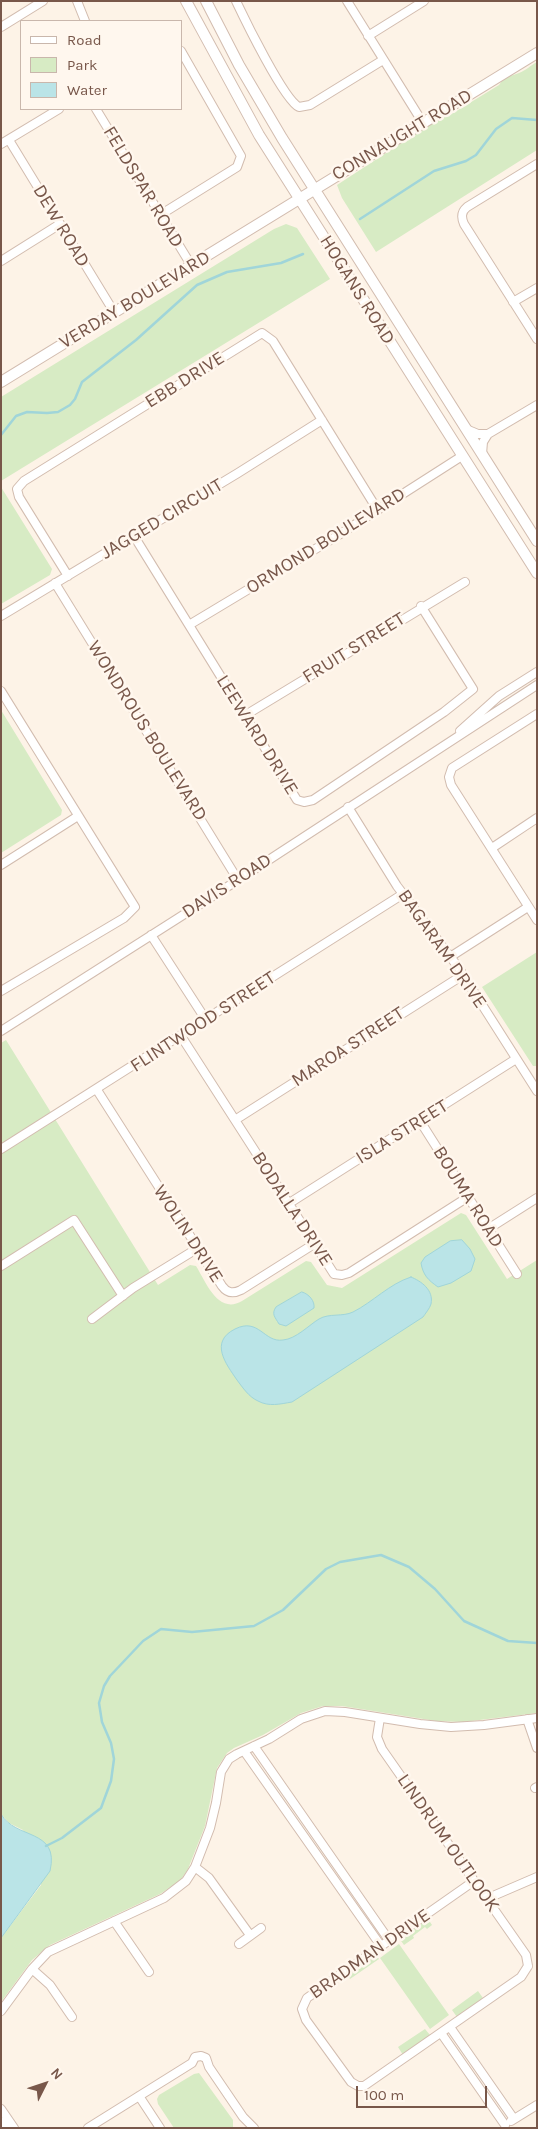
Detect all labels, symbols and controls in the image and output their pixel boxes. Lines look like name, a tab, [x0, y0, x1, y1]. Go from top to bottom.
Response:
legend	[20, 20, 182, 110]
text: Road	[67, 31, 102, 49]
text: Park	[67, 56, 97, 74]
text: Water	[67, 81, 107, 99]
street label: CONNAUGHT ROAD	[328, 84, 476, 186]
street label: FELDSPAR ROAD	[98, 122, 188, 252]
street label: DEW ROAD	[28, 181, 94, 271]
street label: HOGANS ROAD	[314, 231, 400, 349]
street label: VERDAY BOULEVARD	[55, 246, 215, 354]
street label: EBB DRIVE	[141, 347, 229, 413]
street label: JAGGED CIRCUIT	[97, 474, 227, 564]
street label: ORMOND BOULEVARD	[242, 483, 410, 599]
street label: FRUIT STREET	[298, 607, 410, 689]
street label: WONDROUS BOULEVARD	[82, 637, 212, 825]
street label: LEEWARD DRIVE	[211, 671, 303, 799]
street label: DAVIS ROAD	[178, 849, 276, 923]
street label: BAGARAM DRIVE	[393, 885, 491, 1013]
street label: FLINTWOOD STREET	[126, 966, 280, 1078]
street label: MAROA STREET	[287, 1002, 409, 1092]
street label: ISLA STREET	[352, 1095, 452, 1169]
street label: BOUMA ROAD	[428, 1142, 508, 1252]
street label: BODALLA DRIVE	[247, 1148, 337, 1270]
street label: WOLIN DRIVE	[148, 1181, 228, 1287]
street label: LINDRUM OUTLOOK	[392, 1769, 504, 1917]
street label: BRADMAN DRIVE	[305, 1904, 435, 2004]
north arrow	[20, 2059, 70, 2109]
text: N	[47, 2064, 66, 2083]
scale bar	[358, 2076, 489, 2108]
text: 100 m	[364, 2086, 404, 2104]

